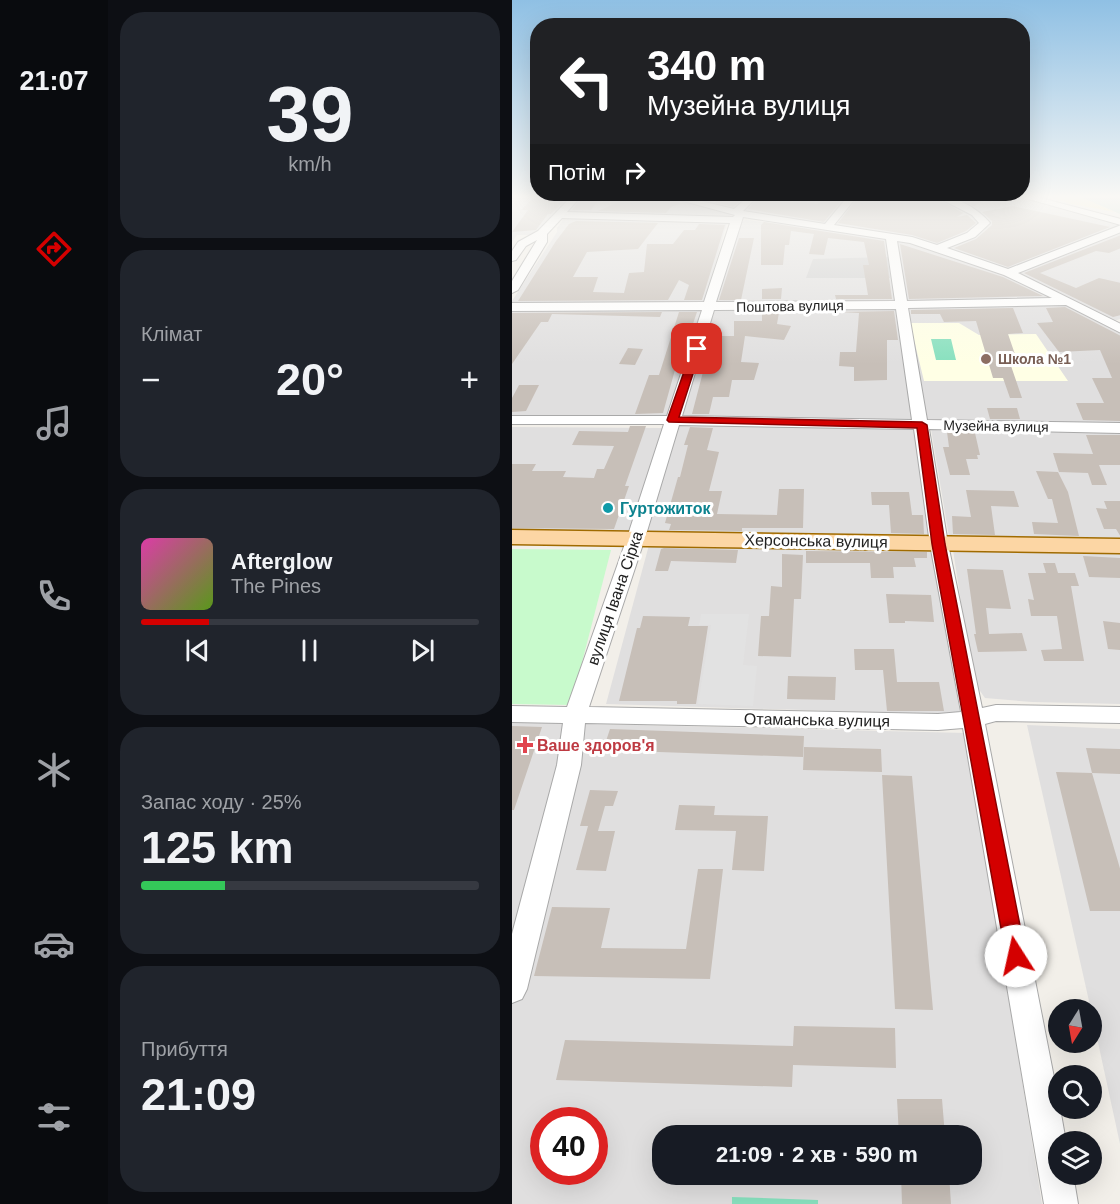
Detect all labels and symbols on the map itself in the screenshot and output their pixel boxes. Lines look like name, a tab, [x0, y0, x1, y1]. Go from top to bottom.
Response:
street label: Поштова вулиця	[736, 297, 844, 315]
pin	[671, 323, 722, 374]
place label: Школа №1	[998, 351, 1071, 367]
marker: Школа №1	[979, 352, 993, 366]
street label: Музейна вулиця	[943, 417, 1049, 435]
place label: Гуртожиток	[620, 500, 711, 517]
marker: Гуртожиток	[601, 501, 615, 515]
street label: вулиця Івана Сірка	[584, 529, 646, 667]
street label: Херсонська вулиця	[744, 531, 888, 551]
street label: Отаманська вулиця	[744, 710, 890, 730]
place label: Ваше здоров'я	[537, 737, 655, 754]
marker: Ваше здоров'я	[518, 738, 532, 752]
position arrow	[984, 924, 1048, 988]
north arrow	[1048, 999, 1102, 1053]
speed limit sign: 40	[530, 1107, 608, 1185]

